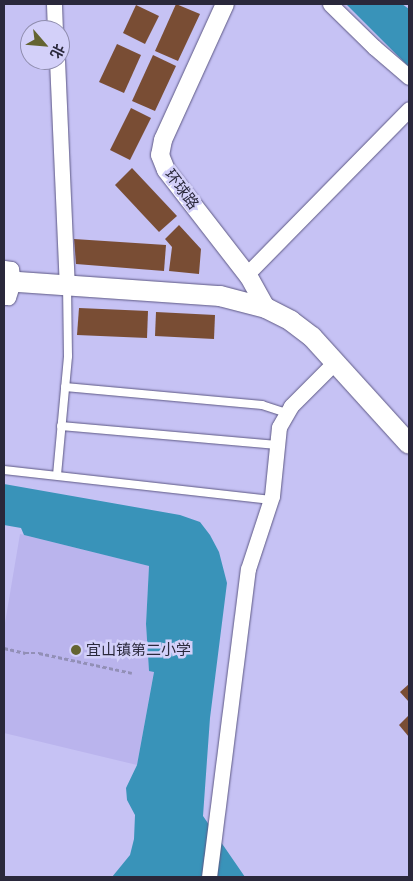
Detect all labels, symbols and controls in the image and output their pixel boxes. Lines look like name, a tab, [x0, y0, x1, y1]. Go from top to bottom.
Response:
north arrow	[20, 20, 70, 70]
text: 北	[47, 41, 68, 61]
street label: 环球路	[161, 166, 203, 212]
place label: 宜山镇第二小学	[86, 641, 191, 659]
marker: 宜山镇第二小学	[70, 644, 82, 656]

